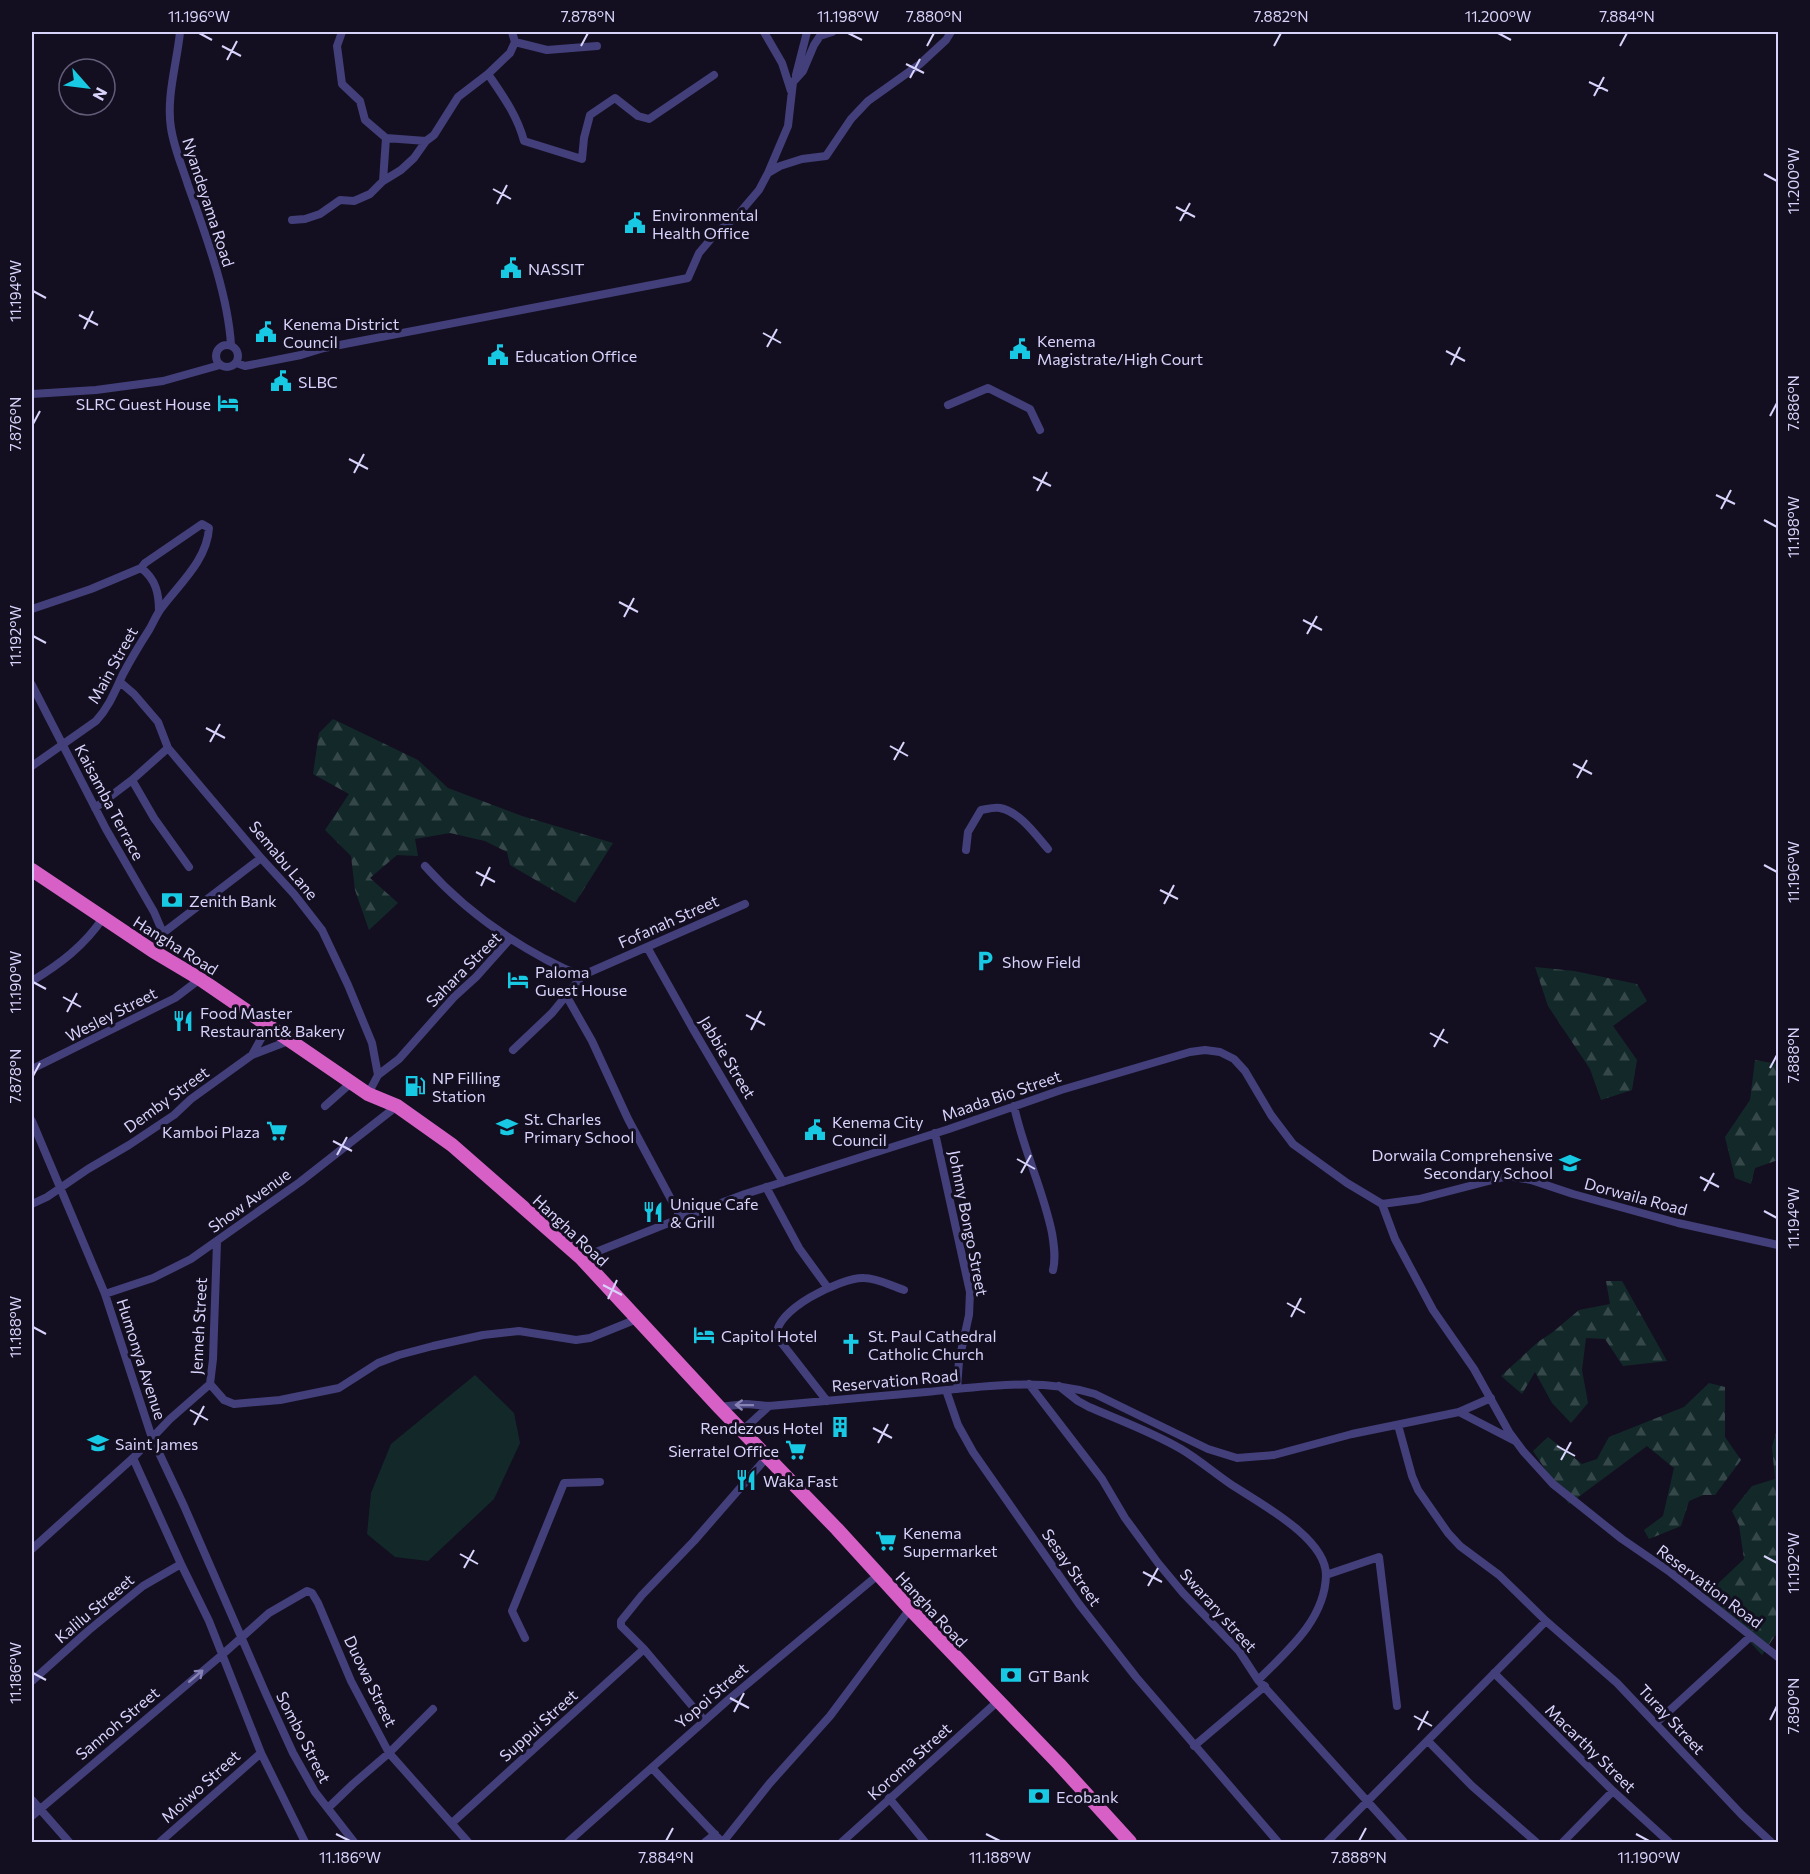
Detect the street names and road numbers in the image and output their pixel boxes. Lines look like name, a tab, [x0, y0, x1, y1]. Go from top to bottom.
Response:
street label: Nyandeyama Road	[179, 135, 239, 269]
street label: Main Street	[83, 623, 141, 707]
street label: Kaisamba Terrace	[71, 741, 149, 863]
street label: Semabu Lane	[246, 817, 322, 903]
street label: Fofanah Street	[615, 890, 721, 952]
street label: Hangha Road	[130, 911, 222, 979]
street label: Sahara Street	[422, 927, 505, 1010]
street label: Wesley Street	[62, 983, 160, 1045]
street label: Jabbie Street	[696, 1012, 760, 1102]
street label: Demby Street	[120, 1062, 212, 1136]
street label: Maada Bio Street	[939, 1066, 1064, 1124]
street label: Johnny Bongo Street	[946, 1148, 993, 1298]
street label: Show Avenue	[204, 1164, 294, 1236]
street label: Dorwaila Road	[1582, 1173, 1690, 1219]
street label: Hangha Road	[529, 1190, 613, 1270]
street label: Jenneh Street	[186, 1276, 210, 1375]
street label: Humonya Avenue	[113, 1296, 171, 1422]
street label: Reservation Road	[831, 1365, 959, 1395]
street label: Sesay Street	[1038, 1525, 1106, 1610]
street label: Reservation Road	[1654, 1540, 1766, 1632]
street label: Swarary street	[1177, 1564, 1262, 1656]
street label: Hangha Road	[892, 1567, 972, 1651]
street label: Kalilu Streeet	[51, 1569, 138, 1646]
street label: Duowa Street	[341, 1632, 401, 1730]
street label: Yopoi Street	[671, 1658, 751, 1732]
street label: Turay Street	[1635, 1680, 1710, 1758]
street label: Sannoh Street	[71, 1682, 163, 1763]
street label: Suppui Street	[495, 1685, 581, 1765]
street label: Sombo Street	[273, 1688, 335, 1786]
street label: Macarthy Street	[1542, 1700, 1640, 1796]
street label: Koroma Street	[863, 1718, 955, 1804]
street label: Moiwo Street	[157, 1745, 244, 1826]

